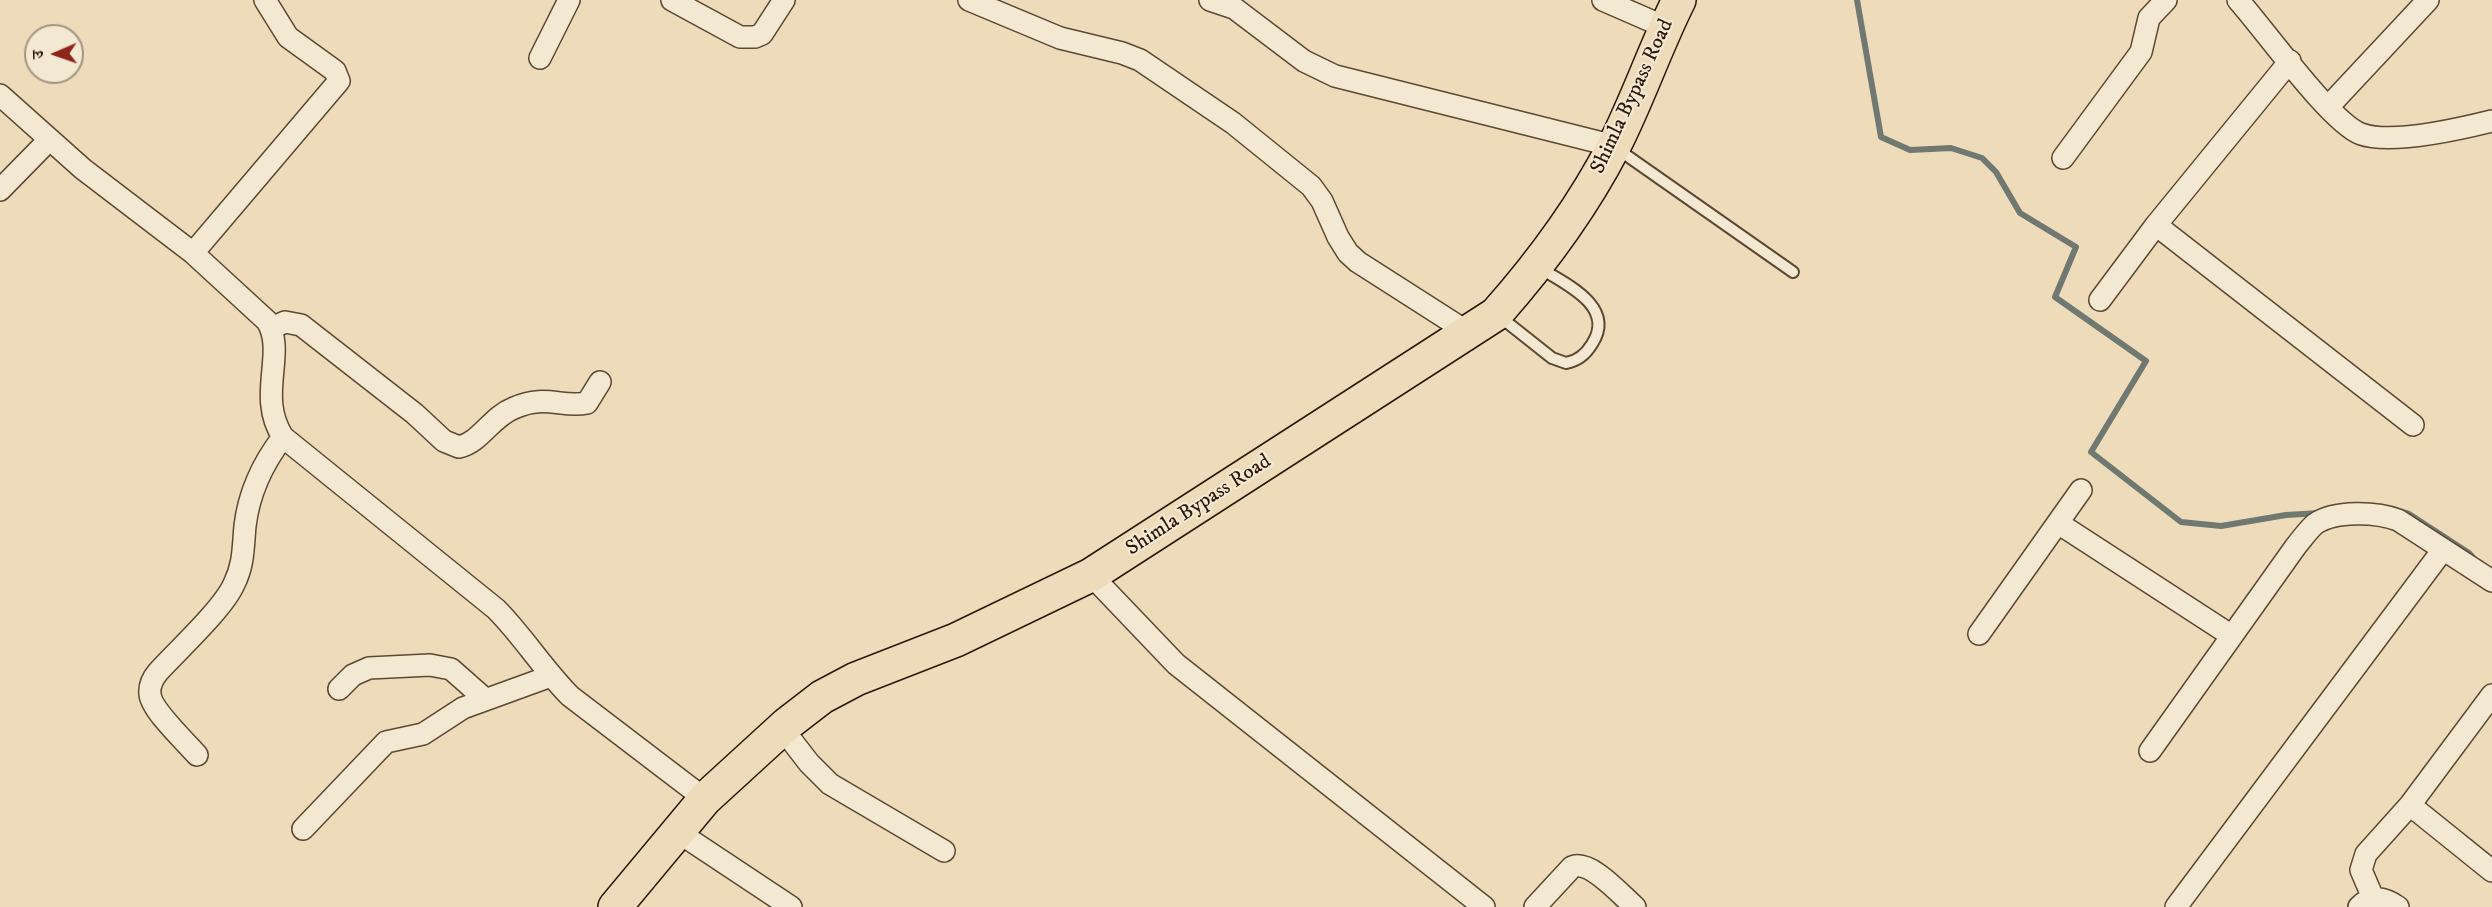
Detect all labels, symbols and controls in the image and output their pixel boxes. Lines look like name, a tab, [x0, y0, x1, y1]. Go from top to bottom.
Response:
street label: Shimla Bypass Road	[1586, 16, 1680, 178]
north arrow	[24, 24, 84, 84]
text: उ	[28, 50, 48, 59]
street label: Shimla Bypass Road	[1122, 450, 1276, 562]

